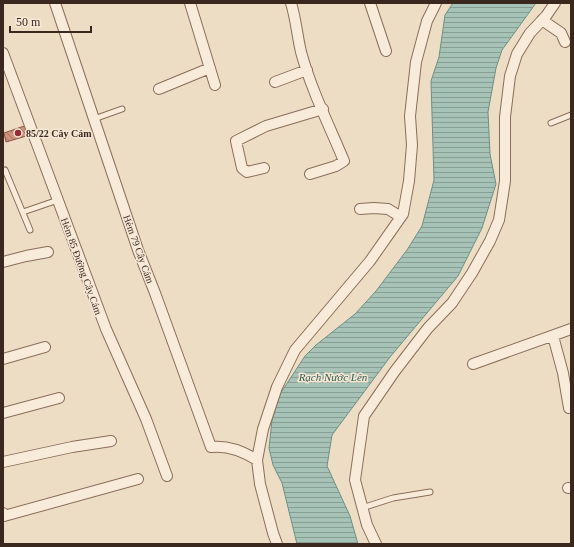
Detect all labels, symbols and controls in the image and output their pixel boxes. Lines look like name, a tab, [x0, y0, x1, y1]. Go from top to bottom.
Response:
scale bar	[10, 8, 91, 34]
text: 50 m	[16, 15, 41, 29]
marker: 85/22 Cây Cám	[13, 128, 23, 138]
place label: 85/22 Cây Cám	[26, 128, 92, 139]
street label: Hẻm 79 Cây Cám	[121, 213, 156, 285]
street label: Hẻm 85 Đường Cây Cám	[59, 216, 104, 316]
water label: Rạch Nước Lên	[298, 371, 368, 383]

